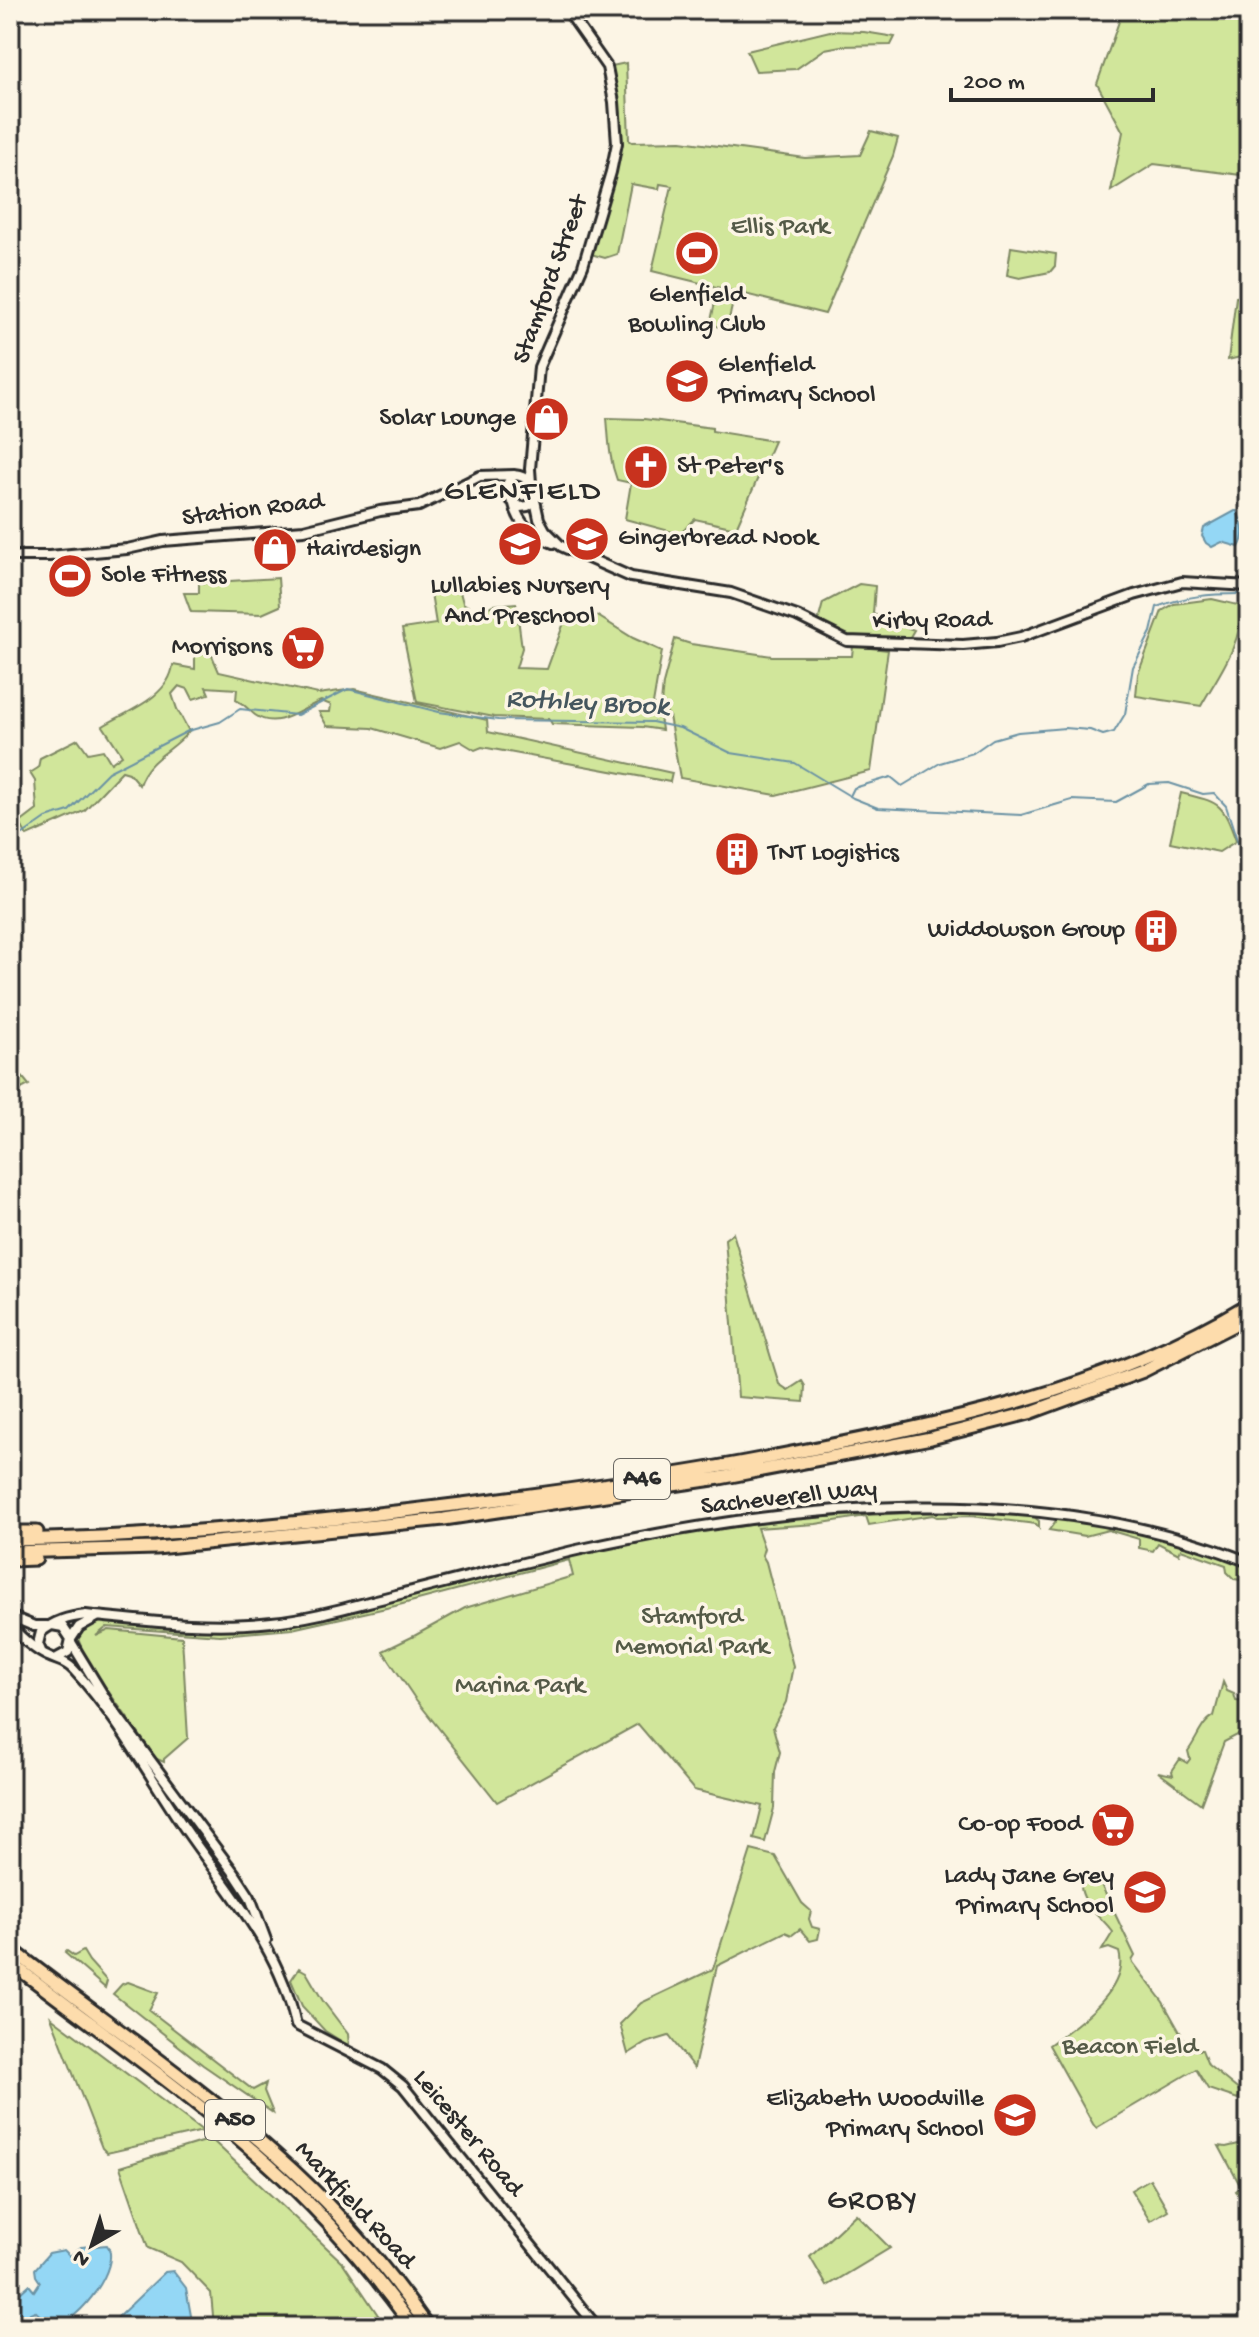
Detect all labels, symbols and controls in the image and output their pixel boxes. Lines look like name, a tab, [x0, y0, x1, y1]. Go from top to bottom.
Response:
scale bar	[951, 52, 1153, 102]
text: 200 m	[963, 69, 1025, 98]
street label: Stamford Street	[507, 189, 598, 368]
park label: Ellis Park	[731, 213, 832, 244]
sports icon: Glenfield Bowling Club	[673, 229, 721, 277]
place label: Glenfield Bowling Club	[627, 281, 766, 342]
place label: Glenfield Primary School	[717, 351, 876, 412]
school or university icon: Glenfield Primary School	[663, 357, 711, 405]
shop icon: Solar Lounge	[523, 395, 571, 443]
place label: Solar Lounge	[379, 404, 517, 435]
church icon: St Peter's	[622, 443, 670, 491]
place label: St Peter's	[677, 452, 784, 483]
district label: GLENFIELD	[444, 476, 602, 511]
street label: Station Road	[181, 487, 327, 535]
school or university icon: Gingerbread Nook	[563, 515, 611, 563]
school or university icon: Lullabies Nursery And Preschool	[496, 520, 544, 568]
place label: Gingerbread Nook	[618, 524, 820, 555]
shop icon: Hairdesign	[251, 526, 299, 574]
place label: Hairdesign	[306, 535, 422, 566]
sports icon: Sole Fitness	[46, 552, 94, 600]
place label: Sole Fitness	[101, 561, 228, 592]
place label: Lullabies Nursery And Preschool	[430, 572, 610, 633]
street label: Kirby Road	[872, 605, 993, 639]
supermarket icon: Morrisons	[279, 624, 327, 672]
place label: Morrisons	[171, 633, 273, 664]
water label: Rothley Brook	[505, 683, 672, 725]
building icon: TNT Logistics	[713, 830, 761, 878]
place label: TNT Logistics	[766, 839, 900, 870]
building icon: Widdowson Group	[1132, 907, 1180, 955]
place label: Widdowson Group	[927, 916, 1125, 947]
road number: A46	[614, 1459, 670, 1499]
street label: Sacheverell Way	[699, 1474, 879, 1524]
park label: Stamford Memorial Park	[615, 1603, 771, 1664]
park label: Marina Park	[455, 1672, 587, 1703]
supermarket icon: Co-op Food	[1089, 1801, 1137, 1849]
place label: Co-op Food	[958, 1810, 1084, 1841]
place label: Lady Jane Grey Primary School	[944, 1862, 1114, 1923]
school or university icon: Lady Jane Grey Primary School	[1121, 1868, 1169, 1916]
park label: Beacon Field	[1061, 2033, 1199, 2064]
street label: Leicester Road	[405, 2064, 530, 2205]
place label: Elizabeth Woodville Primary School	[766, 2085, 985, 2146]
school or university icon: Elizabeth Woodville Primary School	[991, 2091, 1039, 2139]
road number: A50	[205, 2100, 265, 2140]
street label: Markfield Road	[287, 2135, 423, 2278]
district label: GROBY	[827, 2185, 919, 2220]
north arrow	[52, 2205, 132, 2285]
text: N	[68, 2243, 96, 2272]

